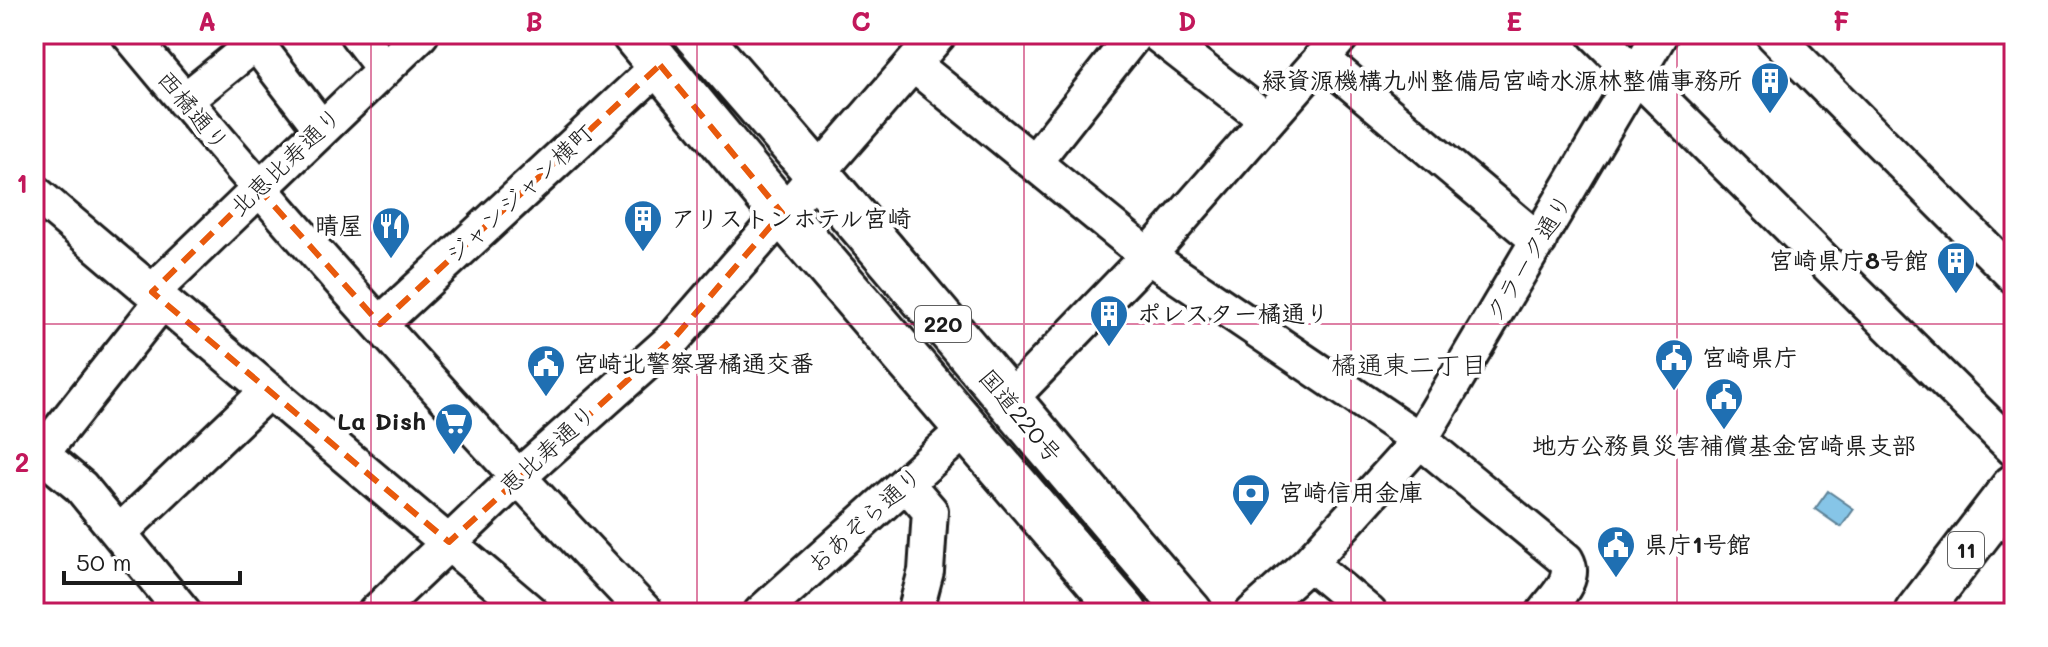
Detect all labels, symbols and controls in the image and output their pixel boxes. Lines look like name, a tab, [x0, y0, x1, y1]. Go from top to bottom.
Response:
text: A	[198, 4, 216, 38]
text: B	[525, 4, 543, 38]
text: C	[851, 4, 871, 38]
text: D	[1178, 4, 1196, 38]
text: E	[1506, 4, 1522, 38]
text: F	[1833, 4, 1849, 38]
building icon: 緑資源機構九州整備局宮崎水源林整備事務所	[1749, 60, 1791, 115]
street label: 西橘通り	[151, 63, 237, 157]
place label: 緑資源機構九州整備局宮崎水源林整備事務所	[1262, 64, 1742, 95]
street label: 北恵比寿通り	[222, 100, 348, 222]
street label: ジャンジャン横町	[438, 116, 600, 270]
text: 1	[16, 166, 28, 200]
street label: クラーク通り	[1477, 188, 1578, 327]
building icon: アリストンホテル宮崎	[622, 198, 664, 253]
place label: アリストンホテル宮崎	[671, 202, 911, 233]
restaurant icon: 晴屋	[370, 205, 412, 260]
place label: 晴屋	[315, 209, 363, 240]
building icon: 宮崎県庁8号館	[1935, 240, 1977, 295]
place label: 宮崎県庁8号館	[1769, 244, 1928, 275]
building icon: ポレスター橘通り	[1088, 293, 1130, 348]
place label: ポレスター橘通り	[1137, 297, 1329, 328]
road number: 220	[915, 306, 971, 342]
public building icon: 宮崎県庁	[1653, 337, 1695, 392]
place label: 宮崎県庁	[1702, 341, 1798, 372]
public building icon: 宮崎北警察署橘通交番	[525, 343, 567, 398]
place label: 宮崎北警察署橘通交番	[574, 347, 814, 378]
district label: 橘通東二丁目	[1331, 347, 1487, 381]
street label: 国道220号	[973, 362, 1070, 468]
public building icon: 地方公務員災害補償基金宮崎県支部	[1703, 376, 1745, 431]
street label: 恵比寿通り	[492, 397, 602, 501]
supermarket icon: La Dish	[433, 401, 475, 456]
place label: La Dish	[337, 405, 426, 436]
place label: 地方公務員災害補償基金宮崎県支部	[1532, 429, 1916, 460]
text: 2	[15, 445, 29, 479]
street label: おあぞら通り	[800, 459, 928, 579]
bank icon: 宮崎信用金庫	[1230, 472, 1272, 527]
place label: 宮崎信用金庫	[1279, 476, 1423, 507]
public building icon: 県庁1号館	[1595, 524, 1637, 579]
place label: 県庁1号館	[1644, 528, 1751, 559]
road number: 11	[1948, 532, 1984, 568]
scale bar	[64, 535, 240, 585]
text: 50 m	[76, 546, 132, 577]

